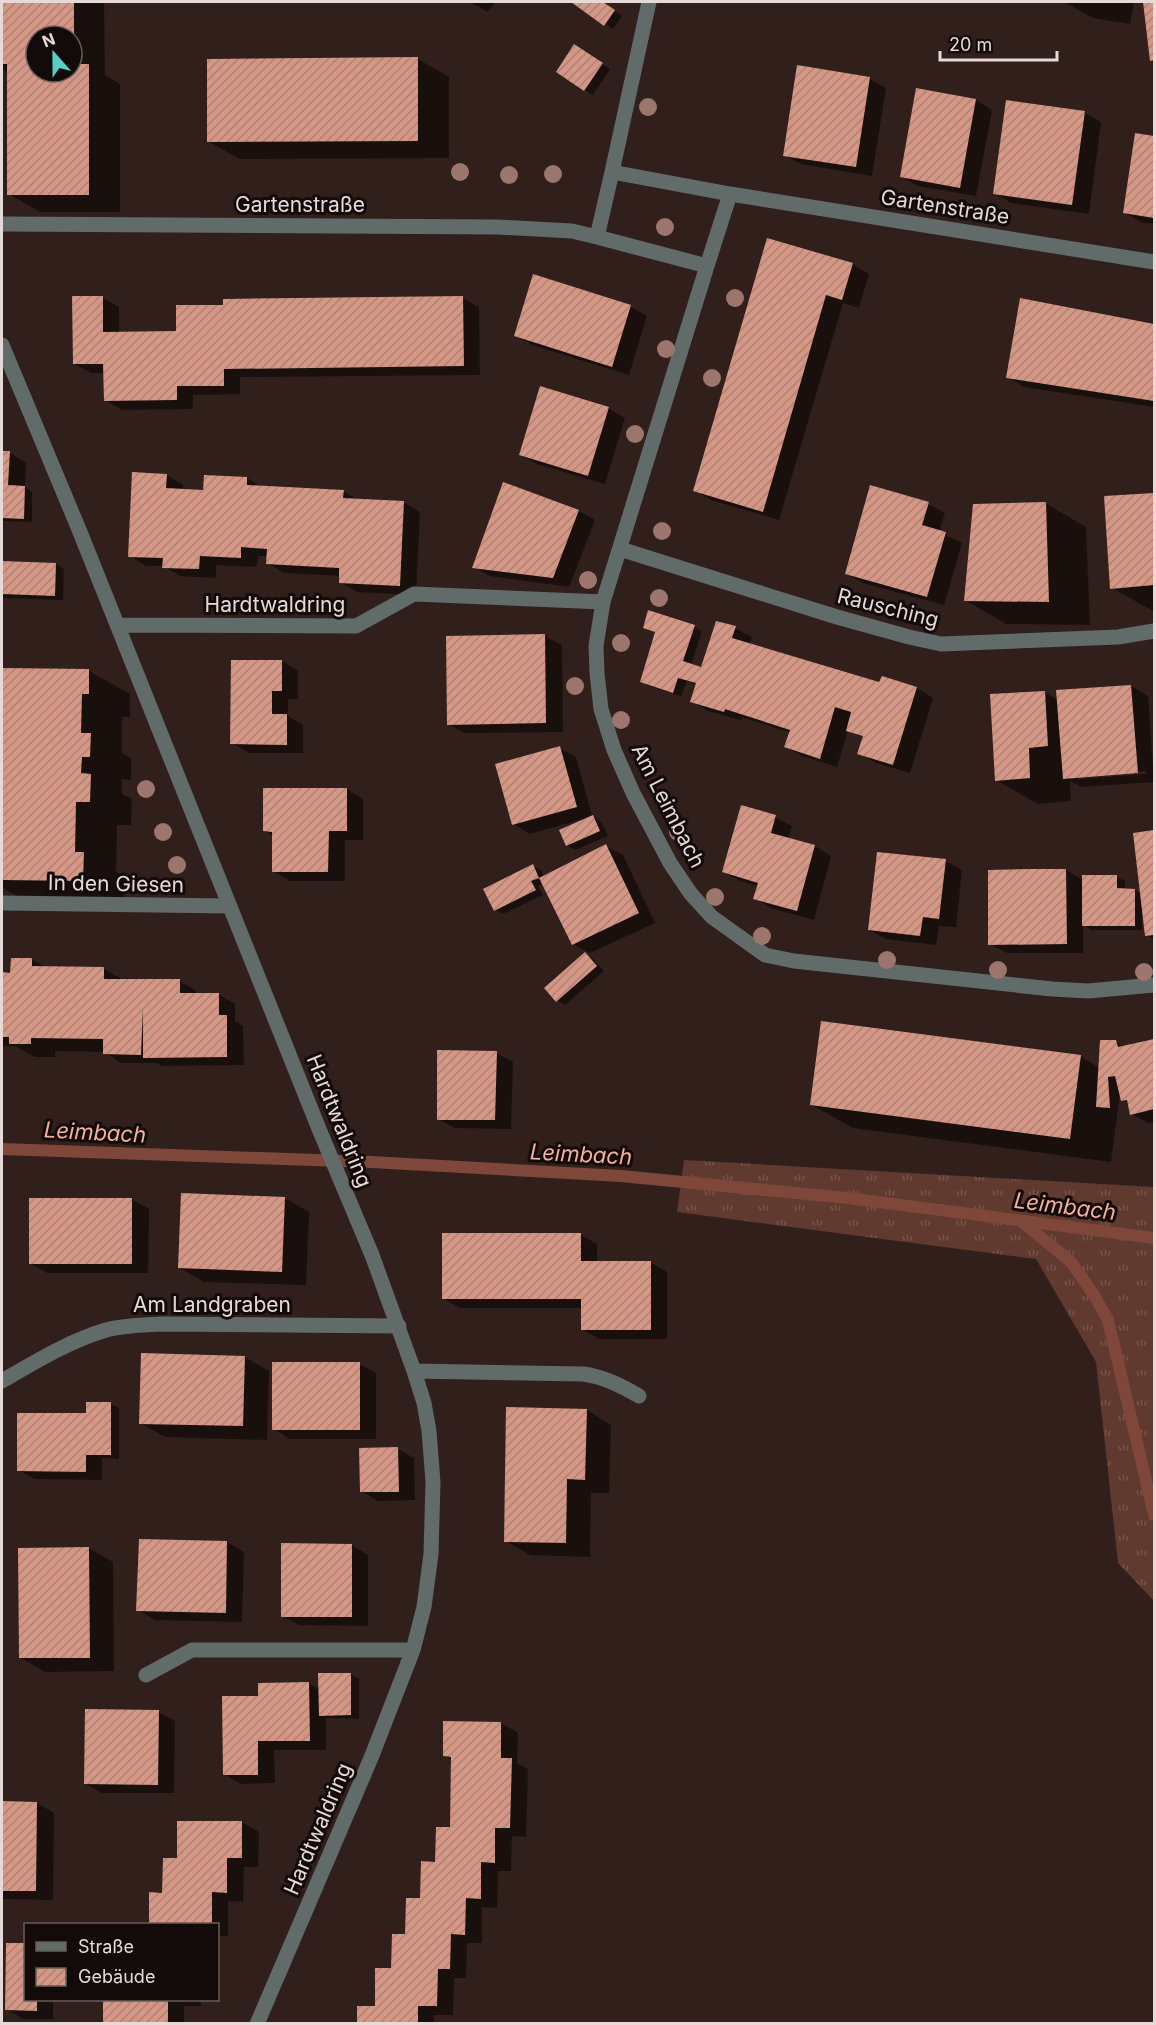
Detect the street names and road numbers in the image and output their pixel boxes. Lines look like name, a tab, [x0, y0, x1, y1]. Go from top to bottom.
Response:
street label: Gartenstraße	[879, 184, 1011, 229]
street label: Gartenstraße	[235, 192, 365, 217]
street label: Rausching	[835, 583, 941, 632]
street label: Hardtwaldring	[205, 592, 345, 617]
street label: Am Leimbach	[627, 740, 710, 872]
street label: In den Giesen	[48, 870, 184, 897]
street label: Hardtwaldring	[301, 1051, 377, 1191]
street label: Am Landgraben	[133, 1292, 291, 1317]
street label: Hardtwaldring	[279, 1759, 357, 1899]

